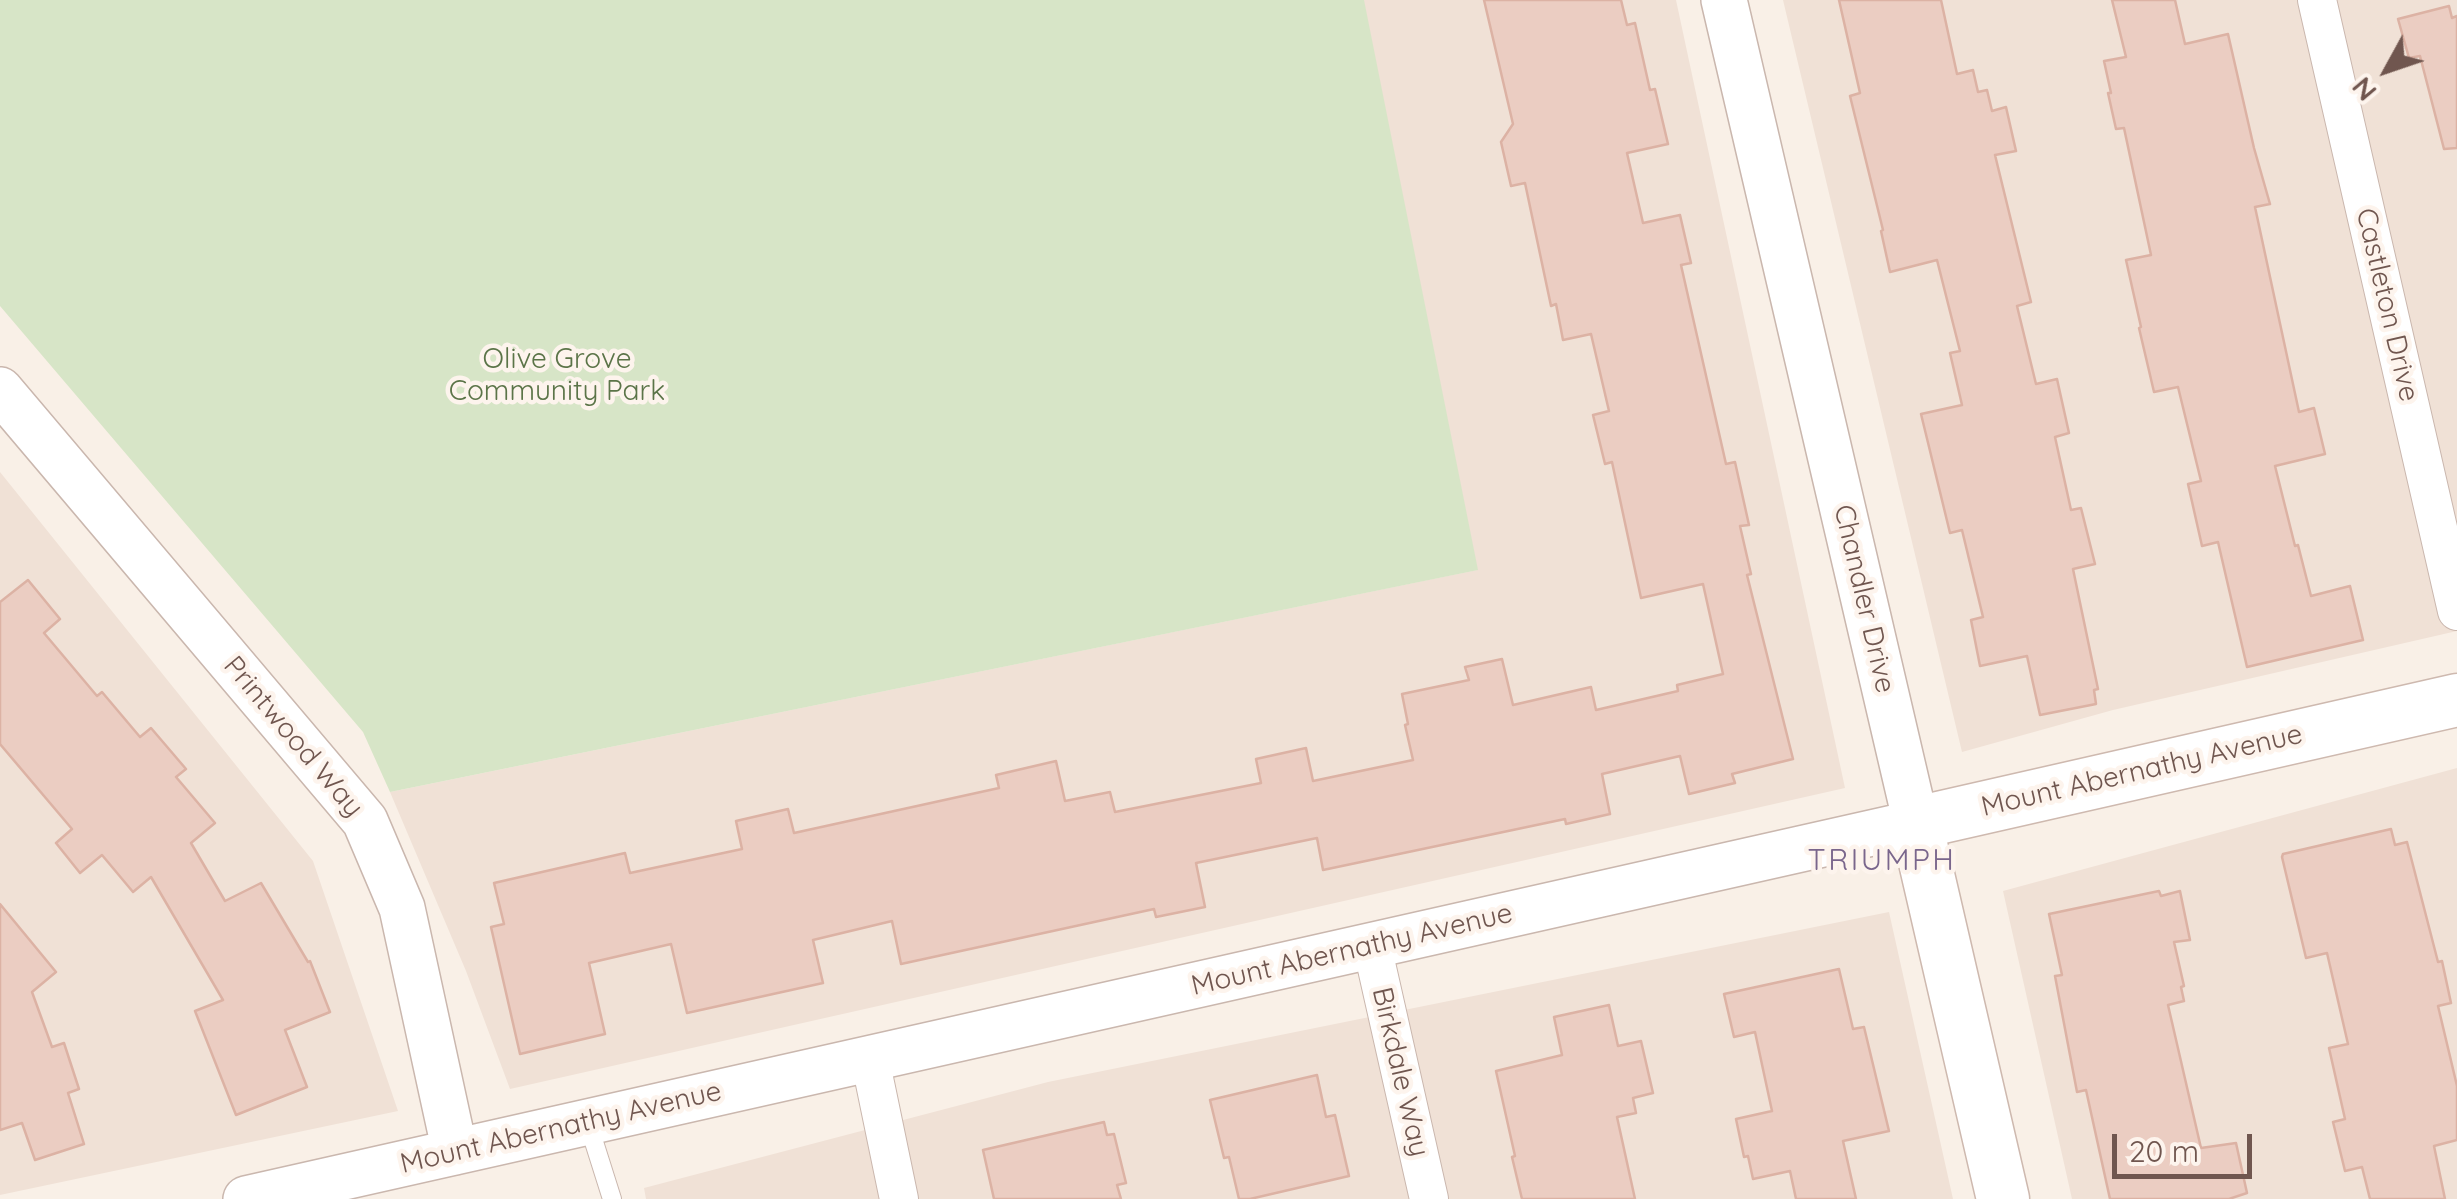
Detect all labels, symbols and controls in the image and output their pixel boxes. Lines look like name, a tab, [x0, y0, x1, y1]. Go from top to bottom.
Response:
north arrow	[2337, 20, 2437, 120]
text: N	[2344, 70, 2384, 109]
street label: Castleton Drive	[2348, 205, 2426, 405]
park label: Olive Grove Community Park	[449, 343, 665, 409]
street label: Chandler Drive	[1826, 502, 1902, 696]
street label: Printwood Way	[216, 650, 370, 824]
street label: Mount Abernathy Avenue	[1978, 718, 2306, 824]
district label: TRIUMPH	[1808, 843, 1956, 879]
street label: Mount Abernathy Avenue	[1188, 897, 1516, 1003]
street label: Birkdale Way	[1364, 984, 1436, 1160]
street label: Mount Abernathy Avenue	[397, 1075, 725, 1181]
scale bar	[2117, 1114, 2257, 1176]
text: 20 m	[2129, 1132, 2199, 1170]

